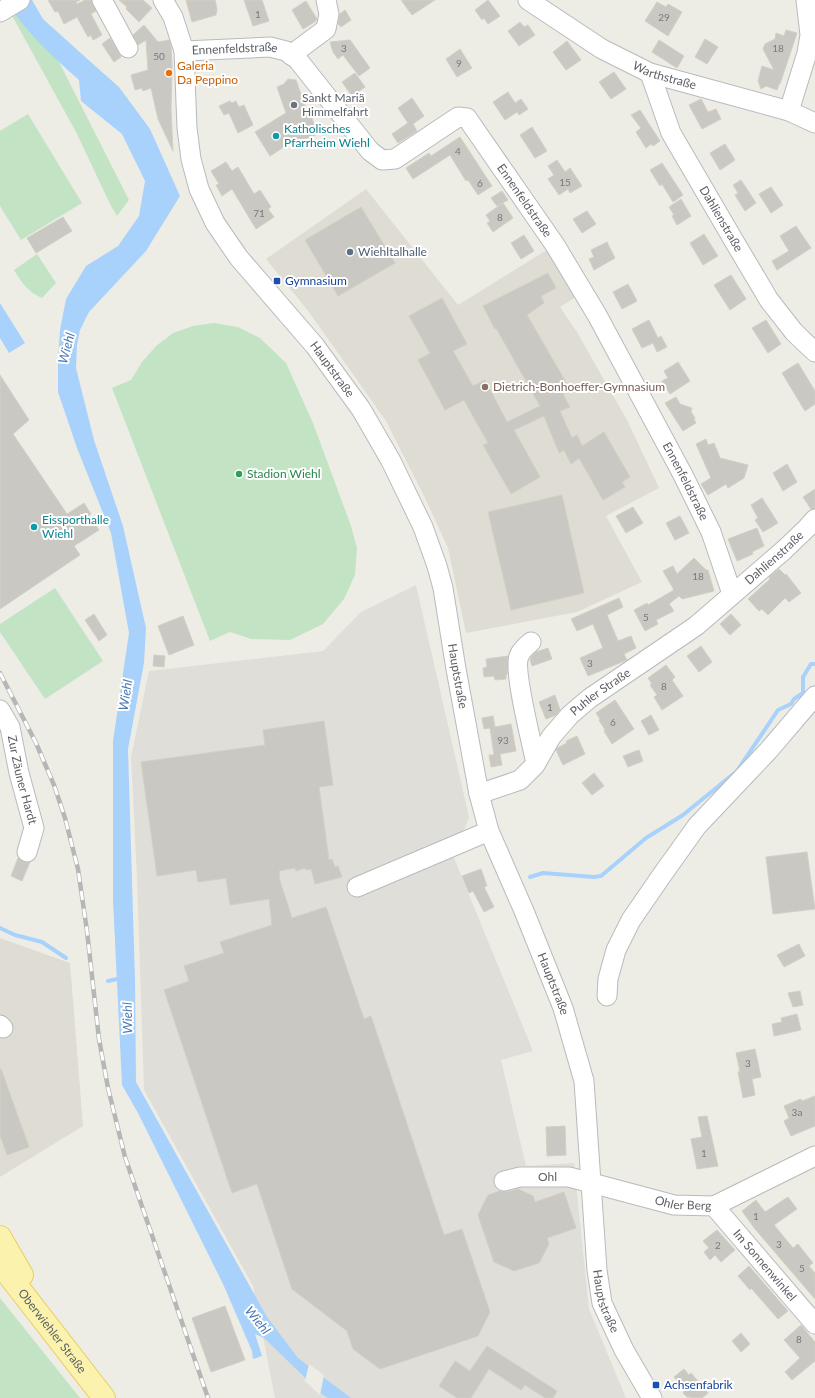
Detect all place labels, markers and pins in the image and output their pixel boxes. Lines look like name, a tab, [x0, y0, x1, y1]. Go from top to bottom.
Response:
place label: Galeria Da Peppino	[177, 58, 238, 87]
marker: Galeria Da Peppino	[164, 68, 174, 78]
place label: Sankt Mariä Himmelfahrt	[302, 90, 369, 119]
marker: Sankt Mariä Himmelfahrt	[289, 100, 299, 110]
place label: Katholisches Pfarrheim Wiehl	[284, 121, 370, 150]
marker: Katholisches Pfarrheim Wiehl	[271, 131, 281, 141]
place label: Wiehltalhalle	[358, 244, 427, 259]
marker: Wiehltalhalle	[345, 247, 355, 257]
place label: Gymnasium	[285, 273, 347, 288]
marker: Gymnasium	[272, 276, 282, 286]
place label: Dietrich-Bonhoeffer-Gymnasium	[493, 379, 665, 394]
marker: Dietrich-Bonhoeffer-Gymnasium	[480, 382, 490, 392]
place label: Stadion Wiehl	[247, 466, 321, 481]
marker: Stadion Wiehl	[234, 469, 244, 479]
place label: Eissporthalle Wiehl	[42, 512, 109, 541]
marker: Eissporthalle Wiehl	[29, 522, 39, 532]
place label: Achsenfabrik	[664, 1377, 734, 1392]
marker: Achsenfabrik	[651, 1380, 661, 1390]

